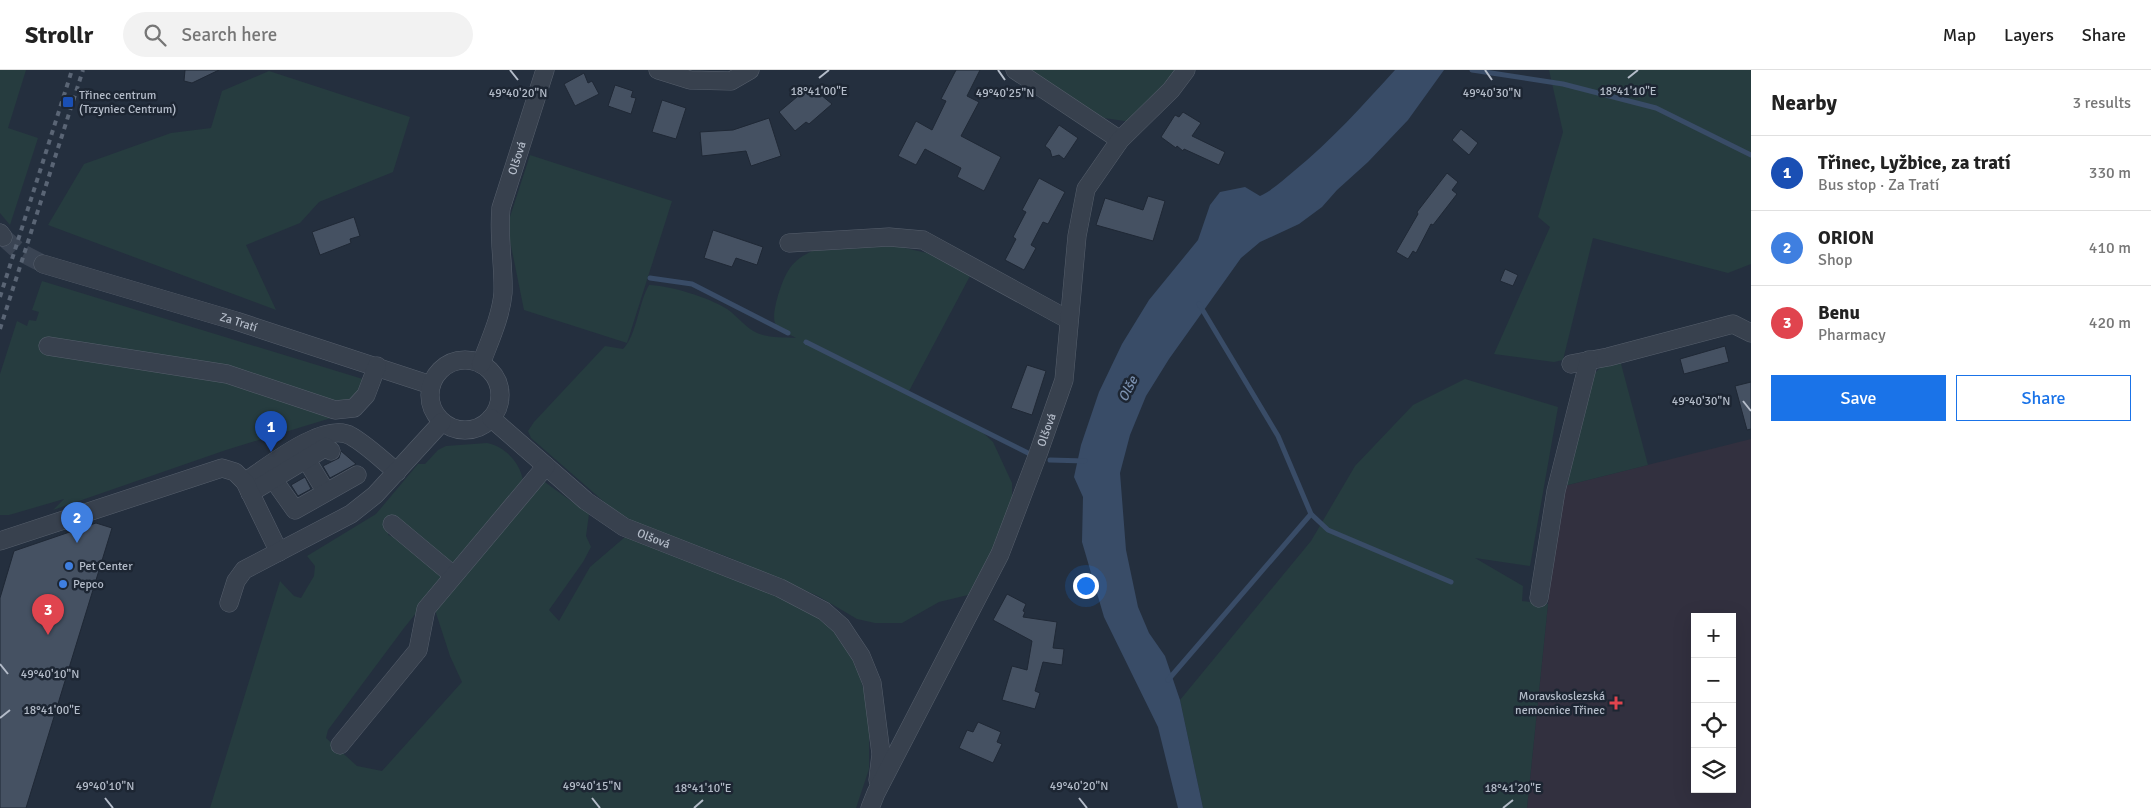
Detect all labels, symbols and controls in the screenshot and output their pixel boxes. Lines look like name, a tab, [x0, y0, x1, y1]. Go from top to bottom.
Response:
search box	[123, 12, 473, 57]
text: Strollr	[25, 20, 93, 50]
icon: search	[141, 21, 169, 49]
text: Search here	[181, 23, 277, 47]
text: Map	[1943, 24, 1976, 46]
text: Layers	[2004, 24, 2054, 46]
text: Share	[2082, 24, 2126, 46]
text: 18°41'00"E	[790, 84, 848, 99]
text: 18°41'10"E	[1599, 84, 1657, 99]
text: 49°40'20"N	[489, 86, 547, 101]
text: 49°40'25"N	[976, 86, 1034, 101]
text: 49°40'30"N	[1463, 86, 1521, 101]
place label: Třinec centrum (Trzyniec Centrum)	[79, 88, 176, 117]
text: Nearby	[1771, 90, 1837, 116]
text: 3 results	[2072, 93, 2131, 113]
marker: Třinec centrum (Trzyniec Centrum)	[61, 95, 75, 109]
street label: Olšová	[505, 139, 529, 177]
text: Třinec, Lyžbice, za tratí	[1818, 151, 2011, 175]
text: 1	[1783, 163, 1791, 183]
text: 330 m	[2089, 163, 2131, 183]
text: Bus stop · Za Tratí	[1818, 175, 1939, 195]
text: ORION	[1818, 226, 1874, 250]
text: 2	[1783, 238, 1791, 258]
text: 410 m	[2089, 238, 2131, 258]
text: Shop	[1818, 250, 1852, 270]
text: Benu	[1818, 301, 1860, 325]
street label: Za Tratí	[218, 309, 260, 335]
text: 3	[1783, 313, 1791, 333]
text: 420 m	[2089, 313, 2131, 333]
text: Pharmacy	[1818, 325, 1886, 345]
water label: Olše	[1115, 372, 1142, 405]
button: Save	[1771, 375, 1946, 421]
button: Share	[1956, 375, 2131, 421]
text: 49°40'30"N	[1672, 394, 1730, 409]
pin: 1	[255, 411, 287, 452]
street label: Olšová	[1034, 411, 1059, 449]
pin: 2	[61, 502, 93, 543]
street label: Olšová	[635, 525, 672, 552]
place label: Pet Center	[79, 559, 133, 574]
marker: Pet Center	[63, 560, 75, 572]
your location	[1073, 573, 1099, 599]
place label: Pepco	[73, 577, 104, 592]
marker: Pepco	[57, 578, 69, 590]
pin: 3	[32, 594, 64, 635]
map controls	[1691, 613, 1736, 793]
button: +	[1691, 613, 1736, 658]
button: −	[1691, 658, 1736, 703]
text: 49°40'10"N	[21, 667, 79, 682]
place label: Moravskoslezská nemocnice Třinec	[1515, 689, 1605, 718]
marker: Moravskoslezská nemocnice Třinec	[1609, 696, 1623, 710]
text: 18°41'00"E	[23, 703, 81, 718]
button: locate	[1691, 703, 1736, 748]
button: layers	[1691, 748, 1736, 793]
text: 49°40'10"N	[76, 779, 134, 794]
text: 49°40'15"N	[563, 779, 621, 794]
text: 49°40'20"N	[1050, 779, 1108, 794]
text: 18°41'10"E	[674, 781, 732, 796]
text: 18°41'20"E	[1484, 781, 1542, 796]

